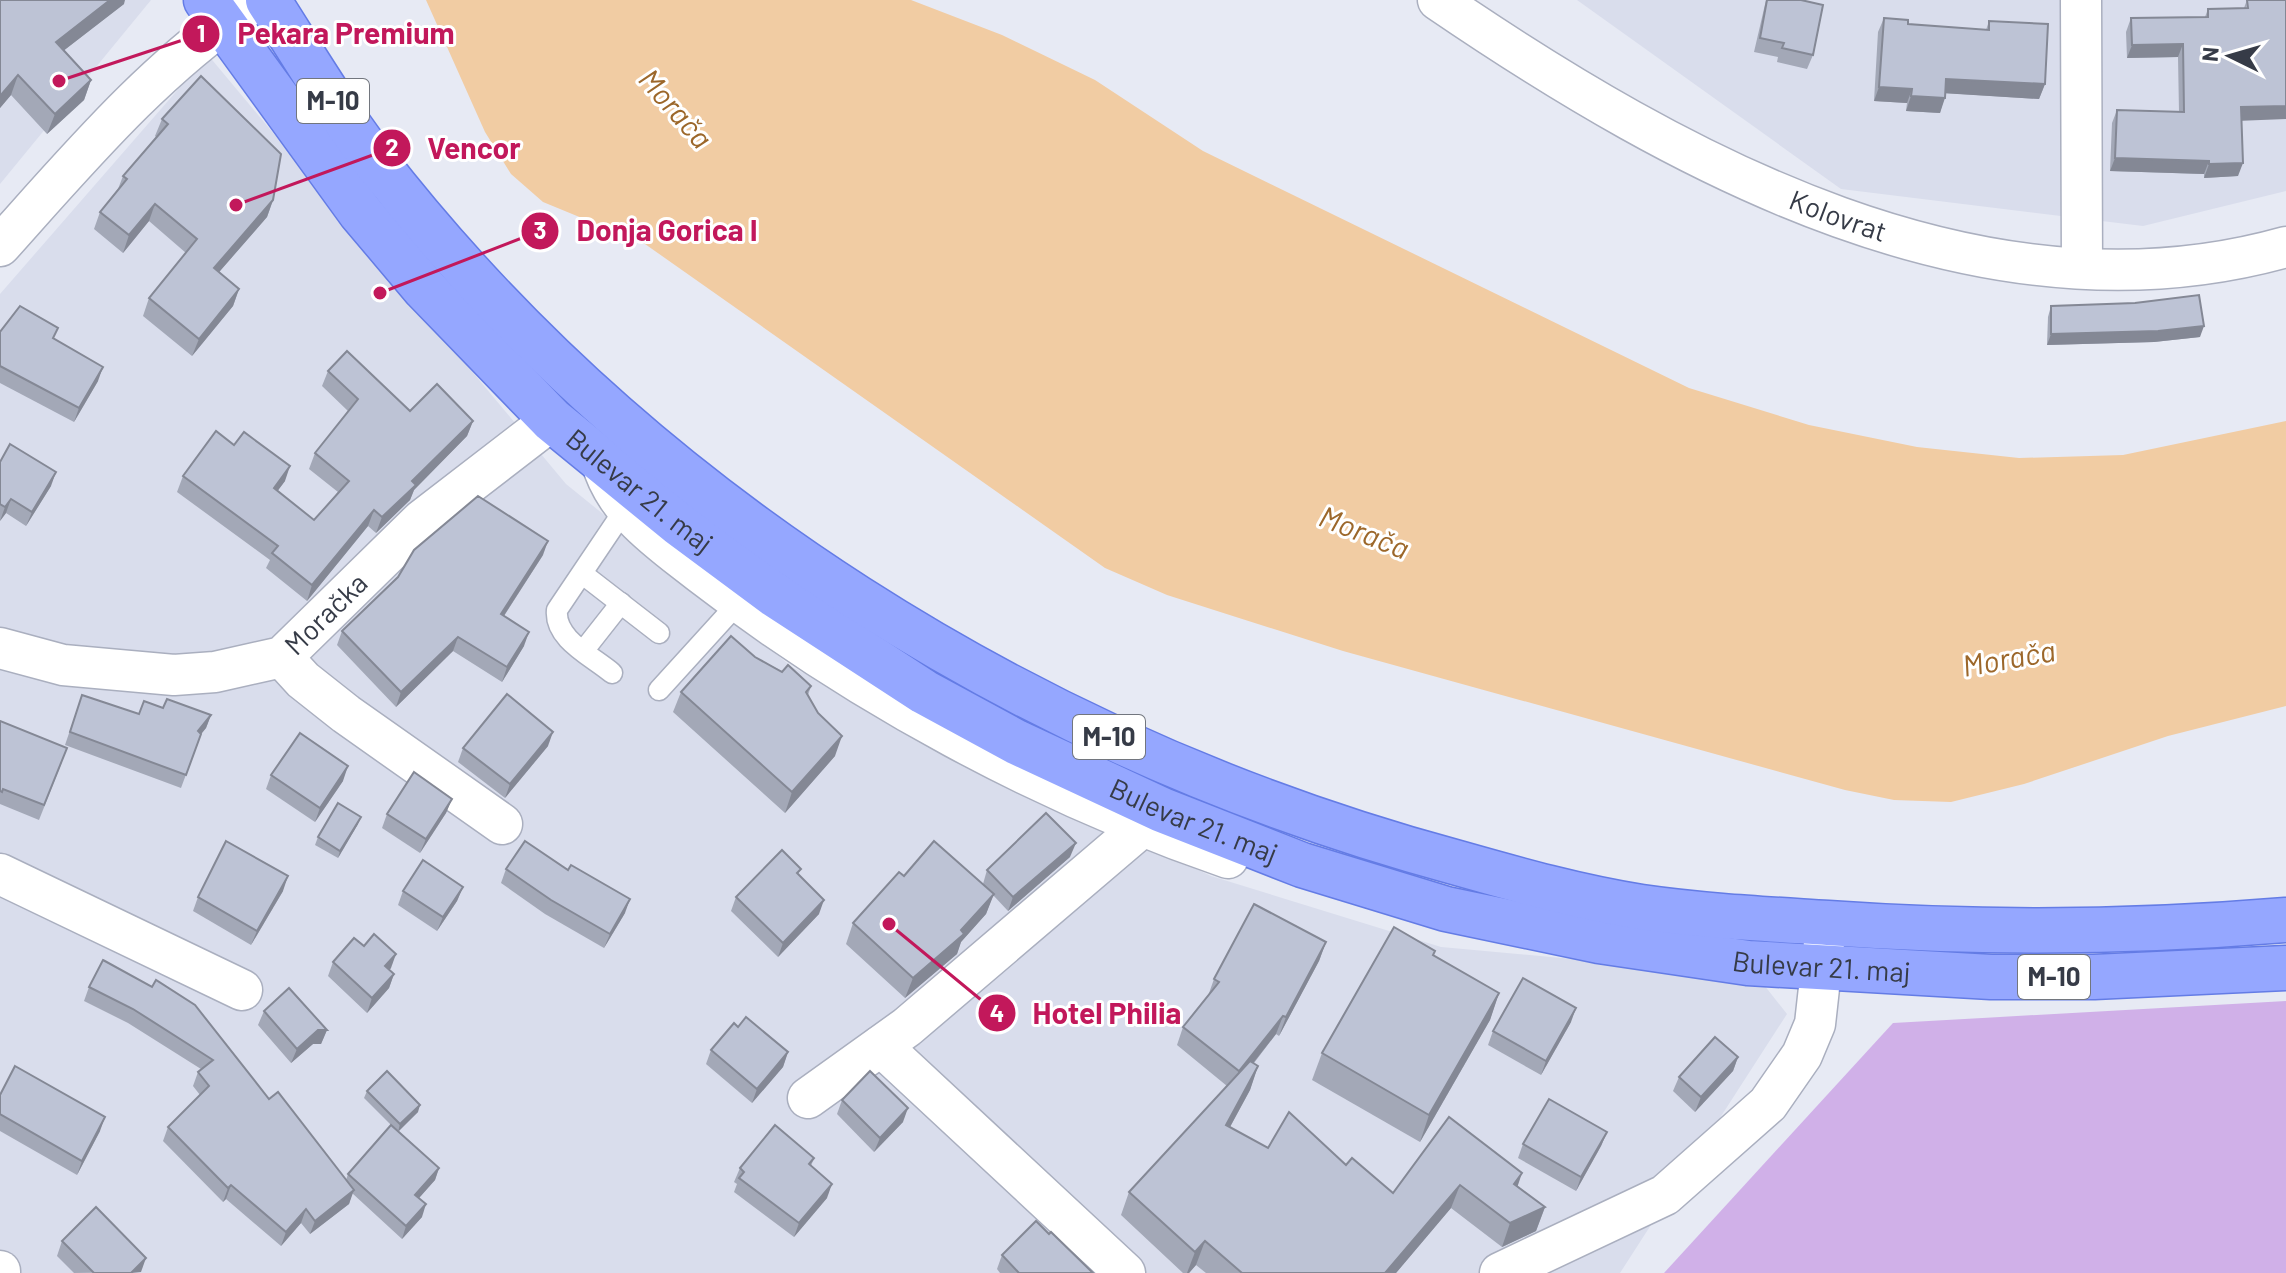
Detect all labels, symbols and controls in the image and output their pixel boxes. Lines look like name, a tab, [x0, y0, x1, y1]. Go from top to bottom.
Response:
callout: Pekara Premium	[181, 7, 470, 61]
text: Pekara Premium	[237, 14, 455, 50]
north arrow	[2190, 16, 2270, 96]
text: 1	[197, 18, 205, 47]
text: N	[2195, 46, 2223, 63]
water label: Morača	[632, 60, 721, 155]
road number: M-10	[297, 79, 369, 123]
callout: Vencor	[372, 121, 537, 175]
text: Vencor	[427, 129, 521, 165]
text: 2	[385, 132, 399, 161]
street label: Kolovrat	[1785, 182, 1891, 248]
callout: Donja Gorica I	[520, 204, 773, 258]
text: Donja Gorica I	[576, 211, 758, 247]
text: 3	[534, 215, 546, 244]
street label: Bulevar 21. maj	[560, 421, 720, 559]
water label: Morača	[1315, 497, 1415, 565]
street label: Moračka	[277, 565, 374, 661]
water label: Morača	[1959, 631, 2058, 683]
road number: M-10	[1073, 715, 1145, 759]
street label: Bulevar 21. maj	[1105, 770, 1283, 870]
street label: Bulevar 21. maj	[1730, 943, 1912, 988]
road number: M-10	[2018, 955, 2090, 999]
callout: Hotel Philia	[977, 986, 1197, 1040]
text: Hotel Philia	[1033, 994, 1181, 1030]
text: 4	[990, 998, 1004, 1027]

